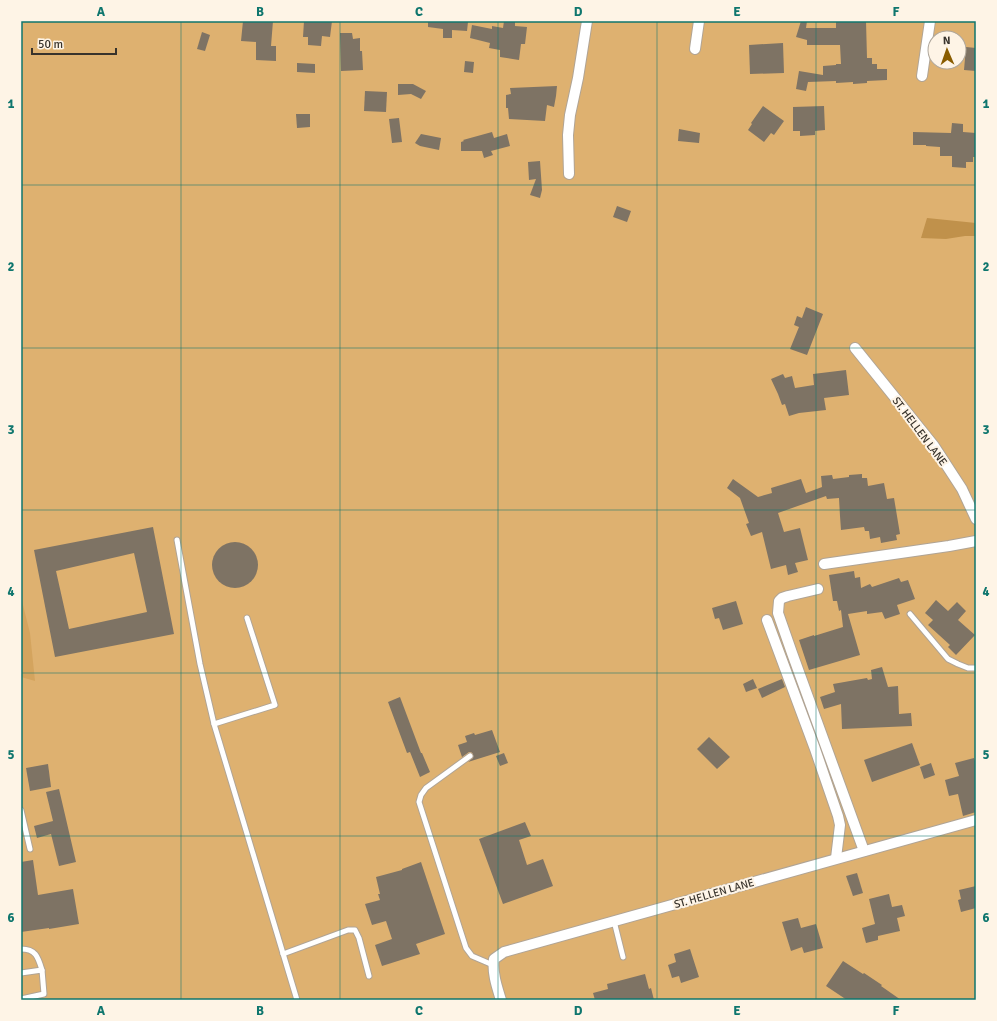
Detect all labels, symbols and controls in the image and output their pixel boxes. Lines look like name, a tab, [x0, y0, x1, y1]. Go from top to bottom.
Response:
text: A	[97, 4, 106, 20]
text: B	[256, 4, 264, 20]
text: C	[415, 4, 423, 20]
text: D	[574, 4, 583, 20]
text: E	[733, 4, 741, 20]
text: F	[893, 4, 900, 20]
scale bar	[32, 30, 116, 56]
north arrow	[927, 30, 967, 70]
text: N	[943, 34, 951, 47]
text: 50 m	[38, 37, 63, 52]
text: 1	[7, 96, 15, 112]
text: 1	[982, 96, 990, 112]
text: 2	[7, 259, 15, 275]
text: 2	[982, 259, 990, 275]
street label: ST. HELLEN LANE	[890, 394, 950, 468]
text: 3	[7, 422, 15, 438]
text: 3	[982, 422, 990, 438]
text: 4	[7, 584, 15, 600]
text: 4	[982, 584, 990, 600]
text: 5	[7, 747, 15, 763]
text: 5	[982, 747, 990, 763]
street label: ST. HELLEN LANE	[673, 876, 756, 911]
text: 6	[7, 910, 15, 926]
text: 6	[982, 910, 990, 926]
text: A	[97, 1003, 106, 1019]
text: B	[256, 1003, 264, 1019]
text: C	[415, 1003, 423, 1019]
text: D	[574, 1003, 583, 1019]
text: E	[733, 1003, 741, 1019]
text: F	[893, 1003, 900, 1019]

